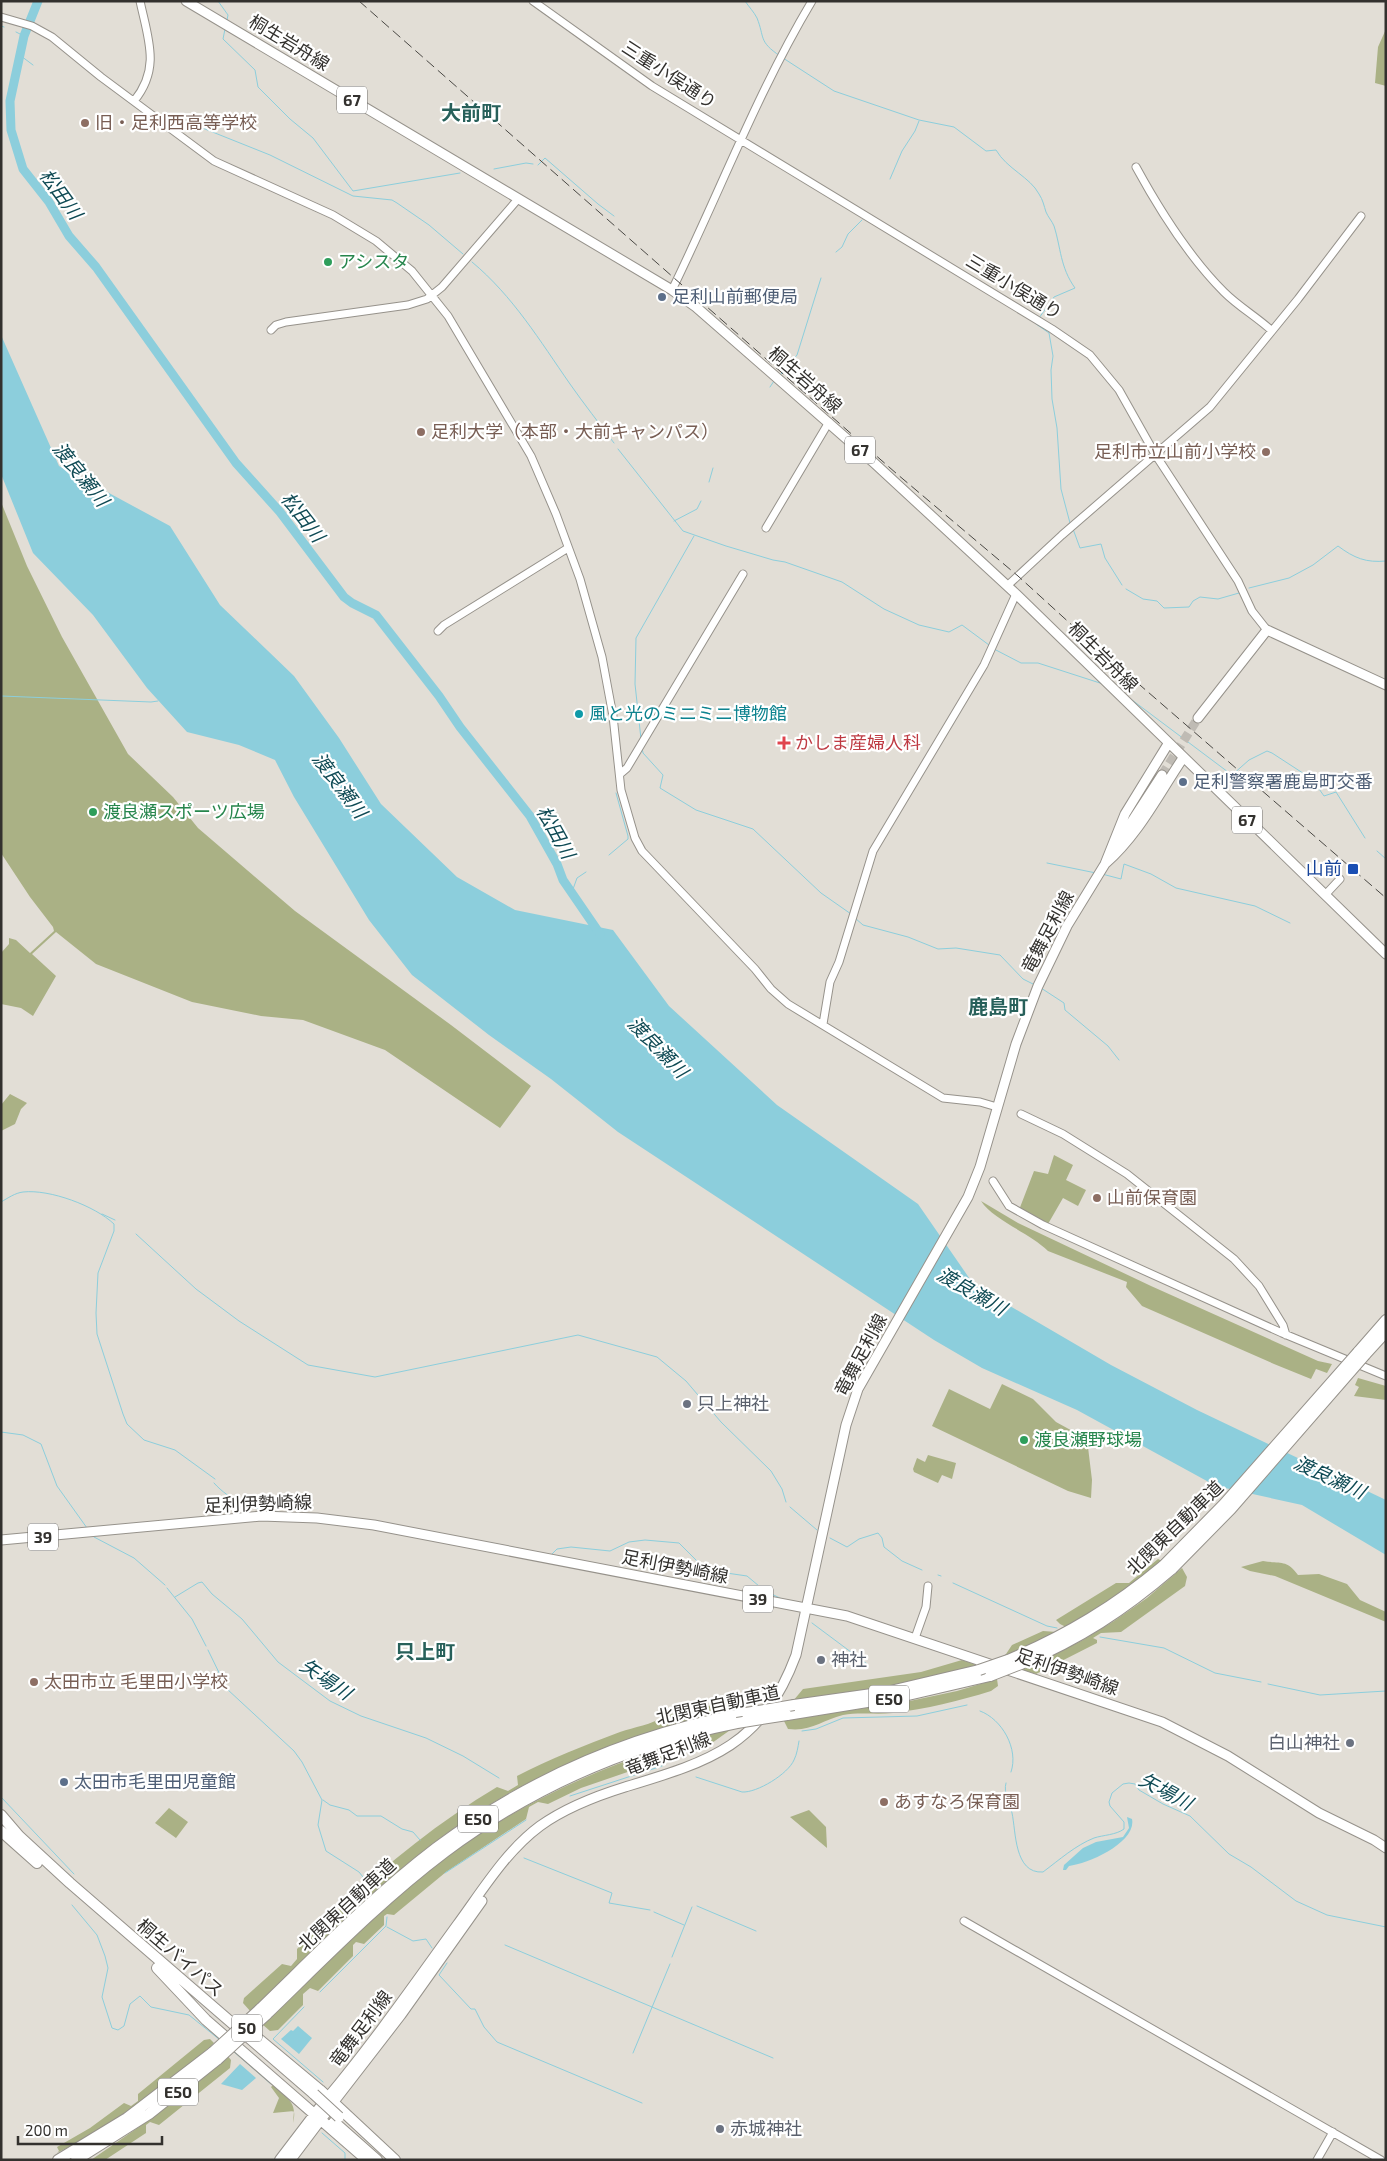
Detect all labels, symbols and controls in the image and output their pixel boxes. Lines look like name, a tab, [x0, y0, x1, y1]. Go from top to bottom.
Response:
street label: 桐生岩舟線	[245, 10, 334, 75]
street label: 三重小俣通り	[618, 36, 721, 113]
road number: 67	[337, 86, 367, 114]
district label: 大前町	[441, 100, 501, 124]
place label: 旧・足利西高等学校	[95, 111, 257, 133]
marker: 旧・足利西高等学校	[79, 117, 91, 129]
water label: 松田川	[35, 164, 89, 225]
street label: 三重小俣通り	[963, 249, 1066, 323]
place label: アシスタ	[338, 250, 409, 272]
marker: アシスタ	[322, 256, 334, 268]
place label: 足利山前郵便局	[672, 285, 798, 307]
marker: 足利山前郵便局	[656, 291, 668, 303]
street label: 桐生岩舟線	[764, 341, 847, 417]
place label: 足利大学（本部・大前キャンパス）	[431, 420, 719, 442]
marker: 足利大学（本部・大前キャンパス）	[415, 426, 427, 438]
road number: 67	[845, 436, 875, 464]
water label: 渡良瀬川	[49, 437, 115, 512]
place label: 足利市立山前小学校	[1094, 440, 1256, 462]
marker: 足利市立山前小学校	[1260, 446, 1272, 458]
water label: 松田川	[277, 487, 331, 548]
street label: 桐生岩舟線	[1064, 617, 1143, 696]
place label: 風と光のミニミニ博物館	[589, 702, 787, 724]
marker: 風と光のミニミニ博物館	[573, 708, 585, 720]
place label: かしま産婦人科	[795, 731, 921, 753]
marker: かしま産婦人科	[777, 736, 791, 750]
water label: 渡良瀬川	[308, 747, 374, 824]
place label: 足利警察署鹿島町交番	[1193, 770, 1373, 792]
marker: 足利警察署鹿島町交番	[1177, 776, 1189, 788]
place label: 渡良瀬スポーツ広場	[103, 800, 265, 822]
water label: 松田川	[533, 801, 581, 864]
marker: 渡良瀬スポーツ広場	[87, 806, 99, 818]
road number: 67	[1232, 806, 1262, 834]
place label: 山前	[1306, 857, 1342, 879]
marker: 山前	[1346, 862, 1360, 876]
street label: 竜舞足利線	[1016, 887, 1078, 976]
district label: 鹿島町	[968, 994, 1028, 1018]
water label: 渡良瀬川	[624, 1011, 694, 1083]
place label: 山前保育園	[1107, 1186, 1197, 1208]
marker: 山前保育園	[1091, 1192, 1103, 1204]
water label: 渡良瀬川	[934, 1262, 1013, 1321]
street label: 竜舞足利線	[829, 1310, 891, 1399]
place label: 只上神社	[697, 1392, 769, 1414]
marker: 只上神社	[681, 1398, 693, 1410]
place label: 渡良瀬野球場	[1034, 1428, 1142, 1450]
marker: 渡良瀬野球場	[1018, 1434, 1030, 1446]
water label: 渡良瀬川	[1291, 1450, 1371, 1504]
street label: 北関東自動車道	[1121, 1476, 1227, 1579]
street label: 足利伊勢崎線	[204, 1490, 312, 1516]
road number: 39	[28, 1524, 58, 1550]
street label: 足利伊勢崎線	[620, 1545, 730, 1587]
road number: 39	[743, 1586, 773, 1612]
district label: 只上町	[395, 1639, 455, 1663]
street label: 足利伊勢崎線	[1013, 1643, 1122, 1699]
place label: 神社	[831, 1648, 867, 1670]
water label: 矢場川	[296, 1653, 358, 1705]
marker: 神社	[815, 1654, 827, 1666]
place label: 太田市立 毛里田小学校	[44, 1670, 228, 1692]
marker: 太田市立 毛里田小学校	[28, 1676, 40, 1688]
street label: 北関東自動車道	[654, 1680, 782, 1728]
road number: E50	[869, 1686, 909, 1712]
street label: 竜舞足利線	[622, 1727, 714, 1779]
place label: 白山神社	[1268, 1731, 1340, 1753]
marker: 白山神社	[1344, 1737, 1356, 1749]
water label: 矢場川	[1136, 1767, 1199, 1815]
place label: 太田市毛里田児童館	[74, 1770, 236, 1792]
marker: 太田市毛里田児童館	[58, 1776, 70, 1788]
place label: あすなろ保育園	[894, 1790, 1020, 1812]
marker: あすなろ保育園	[878, 1796, 890, 1808]
road number: E50	[458, 1806, 498, 1832]
street label: 北関東自動車道	[293, 1853, 400, 1955]
street label: 桐生バイパス	[133, 1914, 228, 2001]
street label: 竜舞足利線	[324, 1986, 396, 2071]
road number: 50	[232, 2015, 262, 2042]
road number: E50	[158, 2078, 198, 2106]
scale bar	[18, 2114, 161, 2146]
place label: 赤城神社	[730, 2117, 802, 2139]
text: 200 m	[25, 2121, 68, 2139]
marker: 赤城神社	[714, 2123, 726, 2135]

